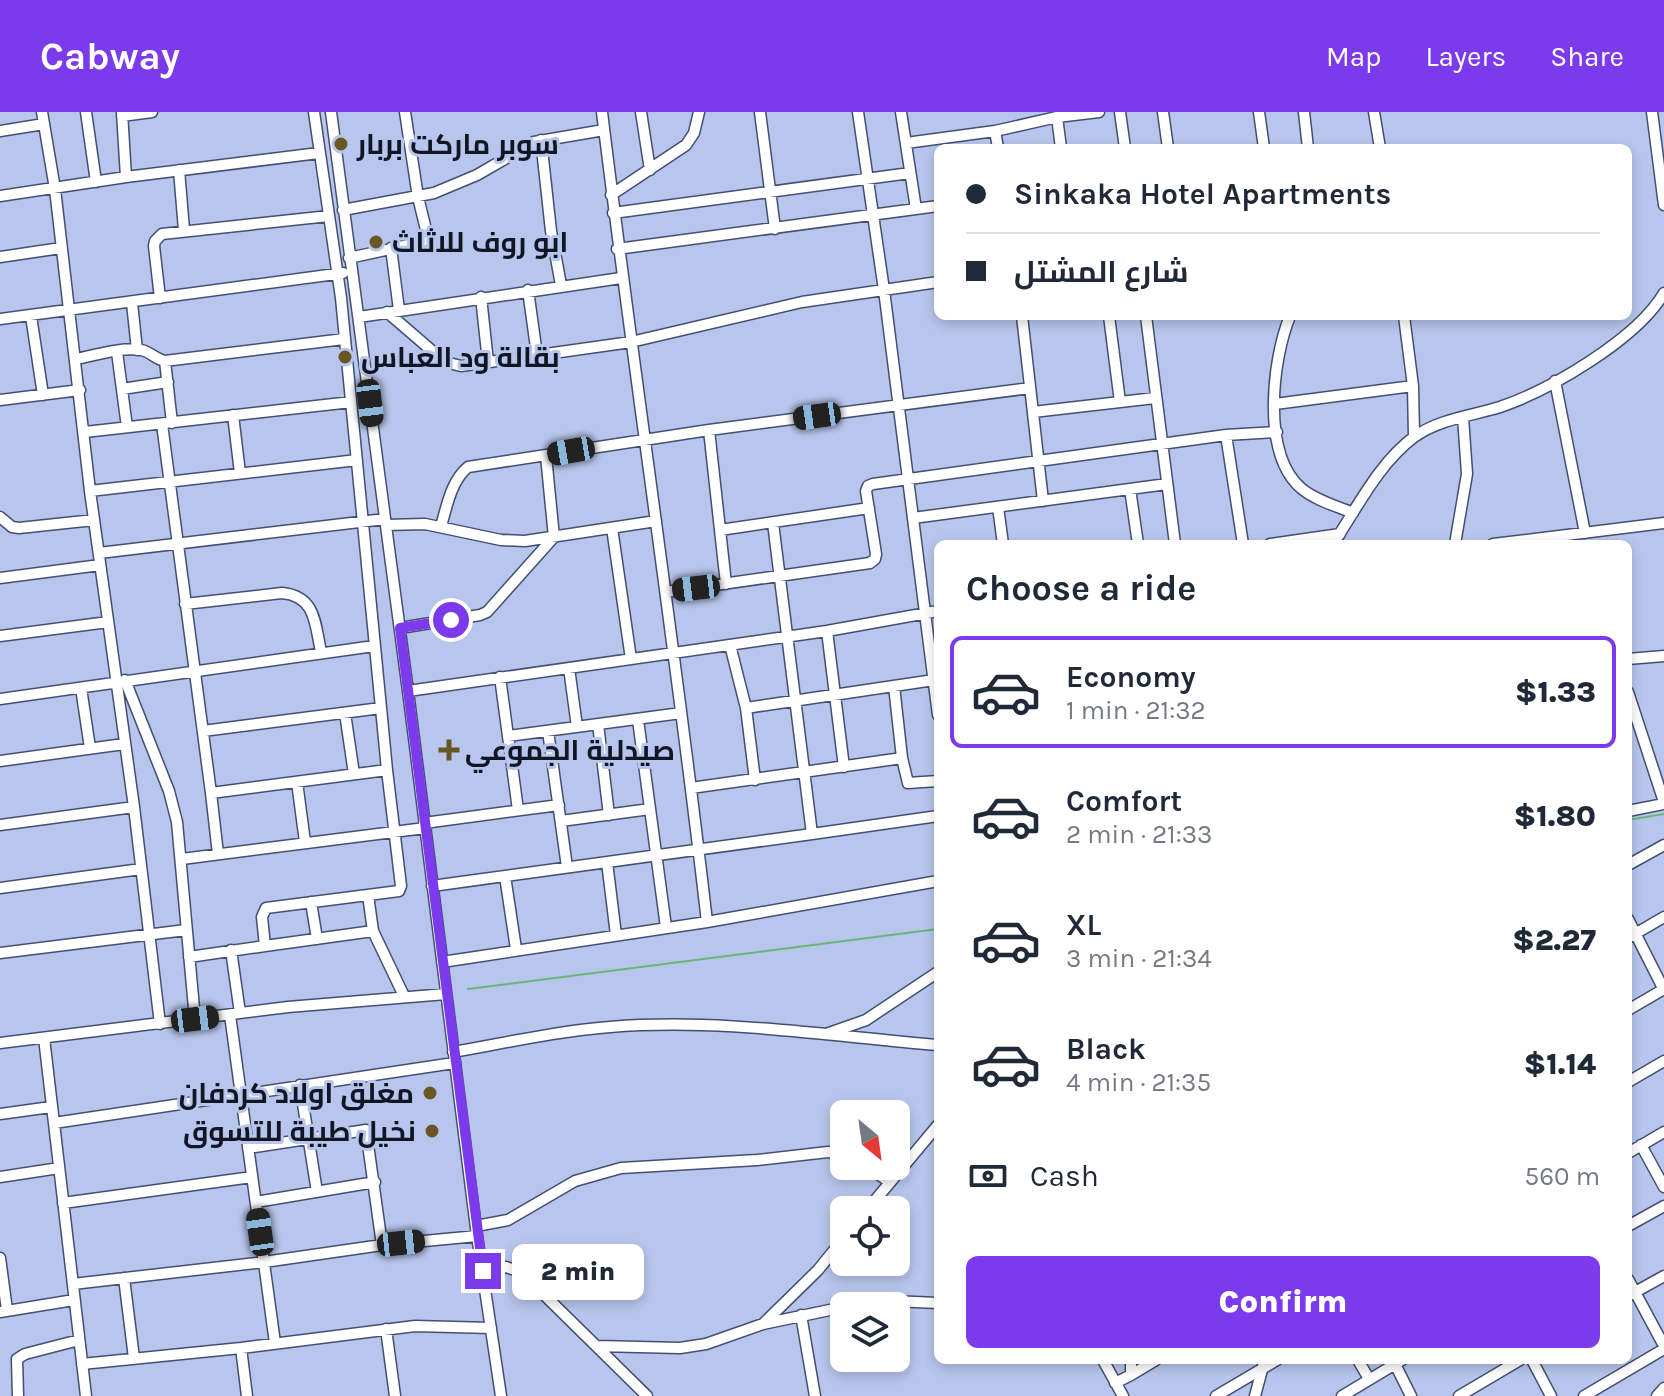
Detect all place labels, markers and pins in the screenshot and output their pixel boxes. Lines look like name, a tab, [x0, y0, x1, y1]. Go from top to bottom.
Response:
place label: سوبر ماركت بربار	[356, 128, 559, 161]
marker: سوبر ماركت بربار	[332, 135, 350, 153]
place label: ابو روف للاثاث	[392, 226, 568, 259]
marker: ابو روف للاثاث	[367, 233, 385, 251]
place label: بقالة ود العباس	[361, 341, 560, 374]
marker: بقالة ود العباس	[336, 348, 354, 366]
place label: صيدلية الجموعي	[465, 734, 675, 773]
marker: صيدلية الجموعي	[440, 741, 458, 759]
place label: مغلق اولاد كردفان	[179, 1077, 414, 1111]
marker: مغلق اولاد كردفان	[421, 1084, 439, 1102]
place label: نخيل طيبة للتسوق	[183, 1115, 416, 1149]
marker: نخيل طيبة للتسوق	[423, 1122, 441, 1140]

